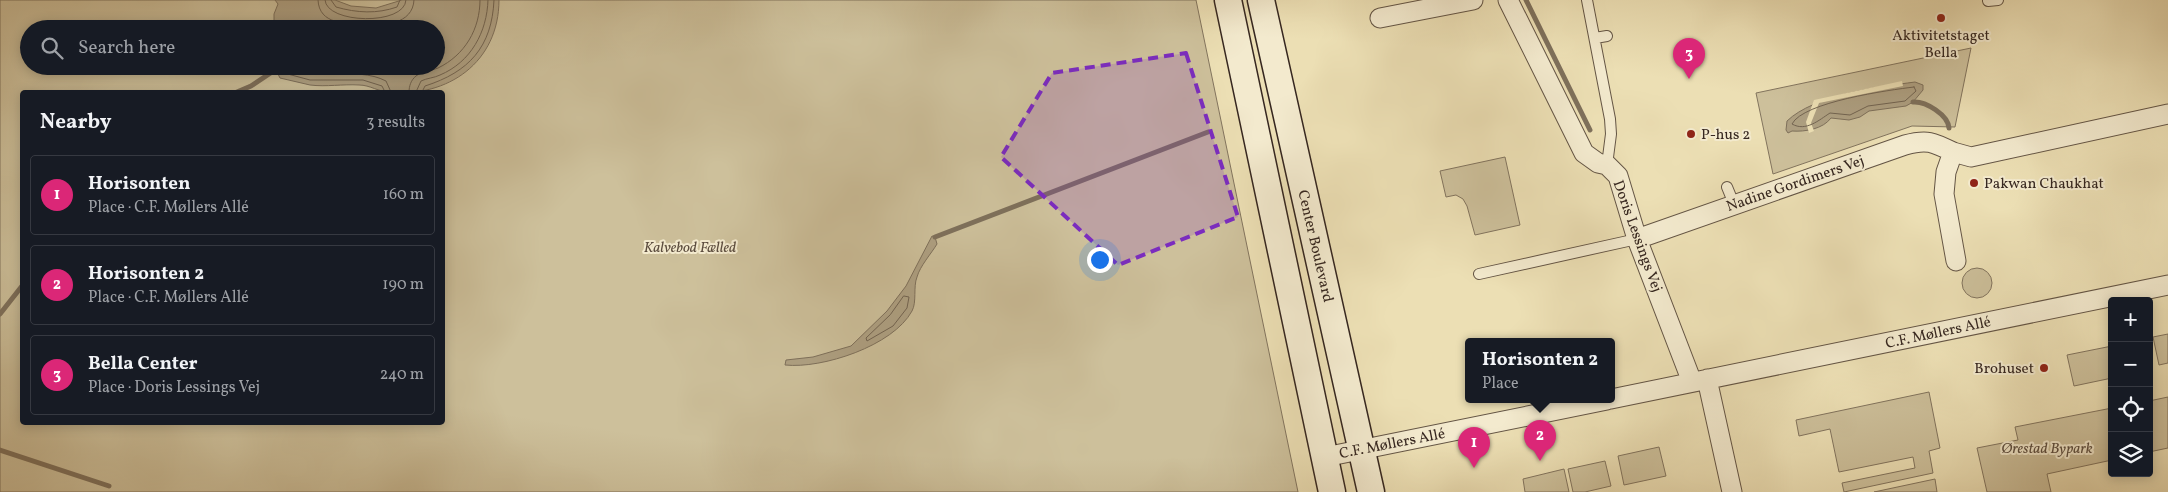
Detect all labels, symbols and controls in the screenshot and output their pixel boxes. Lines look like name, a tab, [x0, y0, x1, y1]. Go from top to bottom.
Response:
marker: Aktivitetstaget Bella	[1935, 12, 1947, 24]
search box	[20, 20, 445, 75]
place label: Aktivitetstaget Bella	[1892, 26, 1990, 64]
icon: search	[38, 34, 66, 62]
text: Search here	[78, 35, 175, 61]
pin: 3	[1673, 38, 1705, 79]
text: Nearby	[40, 108, 111, 137]
text: 3 results	[366, 112, 425, 134]
place label: P-hus 2	[1701, 125, 1750, 146]
marker: P-hus 2	[1685, 128, 1697, 140]
street label: Nadine Gordimers Vej	[1724, 151, 1867, 218]
text: Horisonten	[88, 171, 191, 197]
place label: Pakwan Chaukhat	[1984, 174, 2104, 195]
marker: Pakwan Chaukhat	[1968, 177, 1980, 189]
street label: Doris Lessings Vej	[1607, 178, 1667, 295]
text: 1	[54, 184, 60, 206]
text: 160 m	[383, 184, 424, 206]
street label: Center Boulevard	[1291, 188, 1338, 305]
text: Place · C.F. Møllers Allé	[88, 197, 249, 219]
park label: Kalvebod Fælled	[644, 238, 736, 259]
your location	[1087, 247, 1113, 273]
text: Horisonten 2	[88, 261, 204, 287]
text: 2	[53, 274, 61, 296]
text: 190 m	[382, 274, 424, 296]
text: Place · C.F. Møllers Allé	[88, 287, 249, 309]
map controls	[2108, 297, 2153, 477]
button: +	[2108, 297, 2153, 342]
street label: C.F. Møllers Allé	[1884, 312, 1993, 355]
popup	[1465, 338, 1615, 403]
button: −	[2108, 342, 2153, 387]
text: Horisonten 2	[1482, 347, 1598, 373]
text: Bella Center	[88, 351, 198, 377]
place label: Brohuset	[1974, 359, 2034, 380]
marker: Brohuset	[2038, 362, 2050, 374]
text: 3	[53, 364, 61, 386]
text: 240 m	[380, 364, 424, 386]
text: Place	[1482, 373, 1519, 395]
text: Place · Doris Lessings Vej	[88, 377, 260, 399]
button: locate	[2108, 387, 2153, 432]
pin: 2	[1524, 420, 1556, 461]
street label: C.F. Møllers Allé	[1338, 424, 1447, 465]
pin: 1	[1458, 427, 1490, 468]
button: layers	[2108, 432, 2153, 477]
park label: Ørestad Bypark	[2001, 439, 2093, 460]

